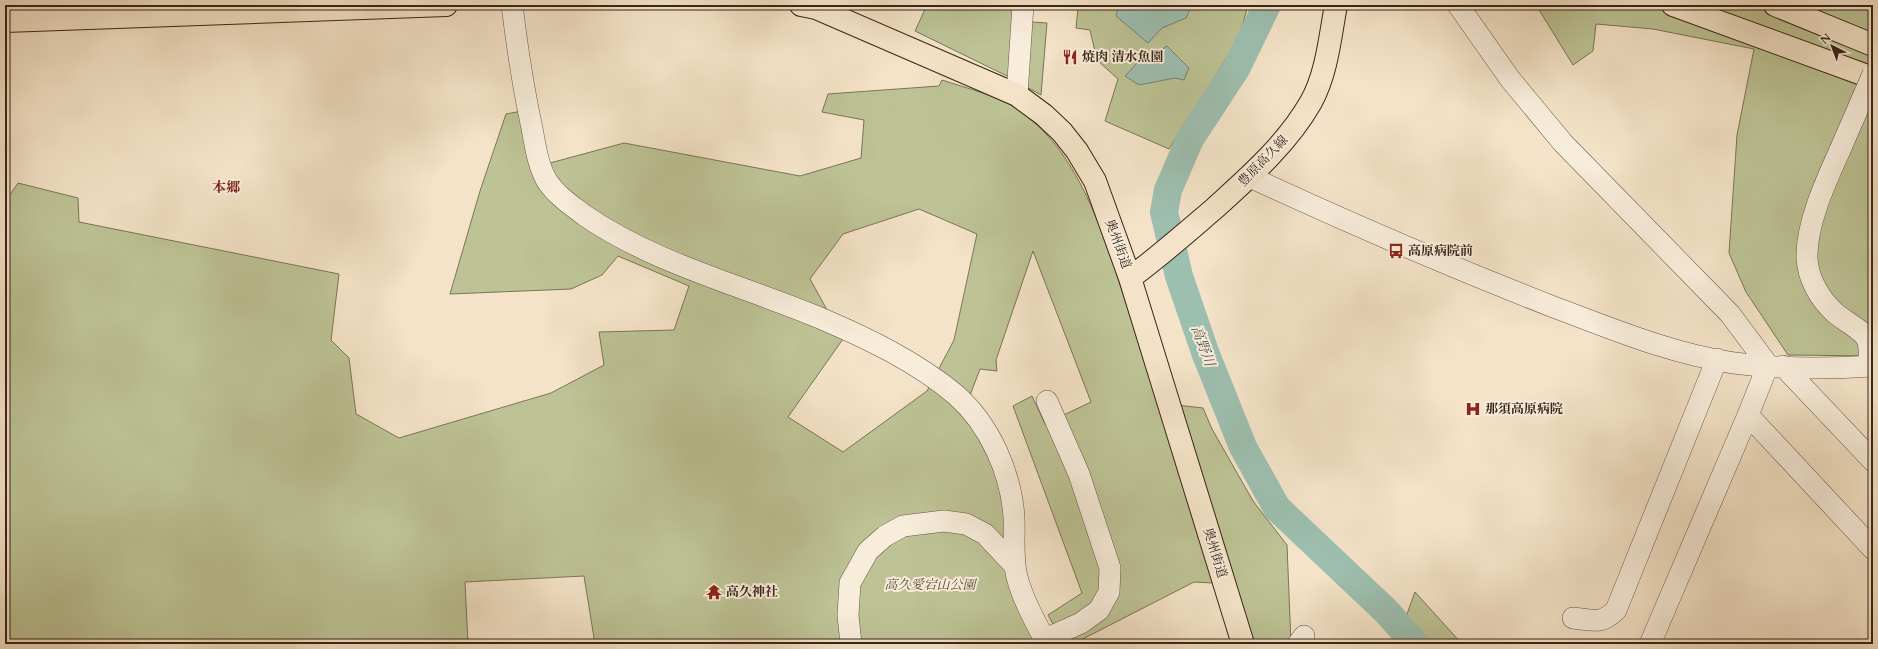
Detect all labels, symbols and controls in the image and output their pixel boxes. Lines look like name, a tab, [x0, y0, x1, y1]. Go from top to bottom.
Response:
north arrow	[1812, 26, 1852, 66]
text: N	[1817, 30, 1835, 48]
restaurant icon: 焼肉 清水魚園	[1061, 48, 1079, 66]
place label: 焼肉 清水魚園	[1082, 48, 1164, 66]
street label: 豊原高久線	[1234, 131, 1292, 191]
district label: 本郷	[212, 178, 241, 197]
street label: 奥州街道	[1101, 216, 1135, 272]
bus stop icon: 高原病院前	[1387, 242, 1405, 260]
place label: 高原病院前	[1408, 242, 1473, 260]
water label: 高野川	[1187, 323, 1220, 371]
hospital icon: 那須高原病院	[1464, 400, 1482, 418]
place label: 那須高原病院	[1485, 400, 1563, 418]
street label: 奥州街道	[1199, 525, 1231, 581]
park label: 高久愛宕山公園	[884, 576, 977, 594]
temple icon: 高久神社	[705, 583, 723, 601]
place label: 高久神社	[726, 583, 778, 601]

